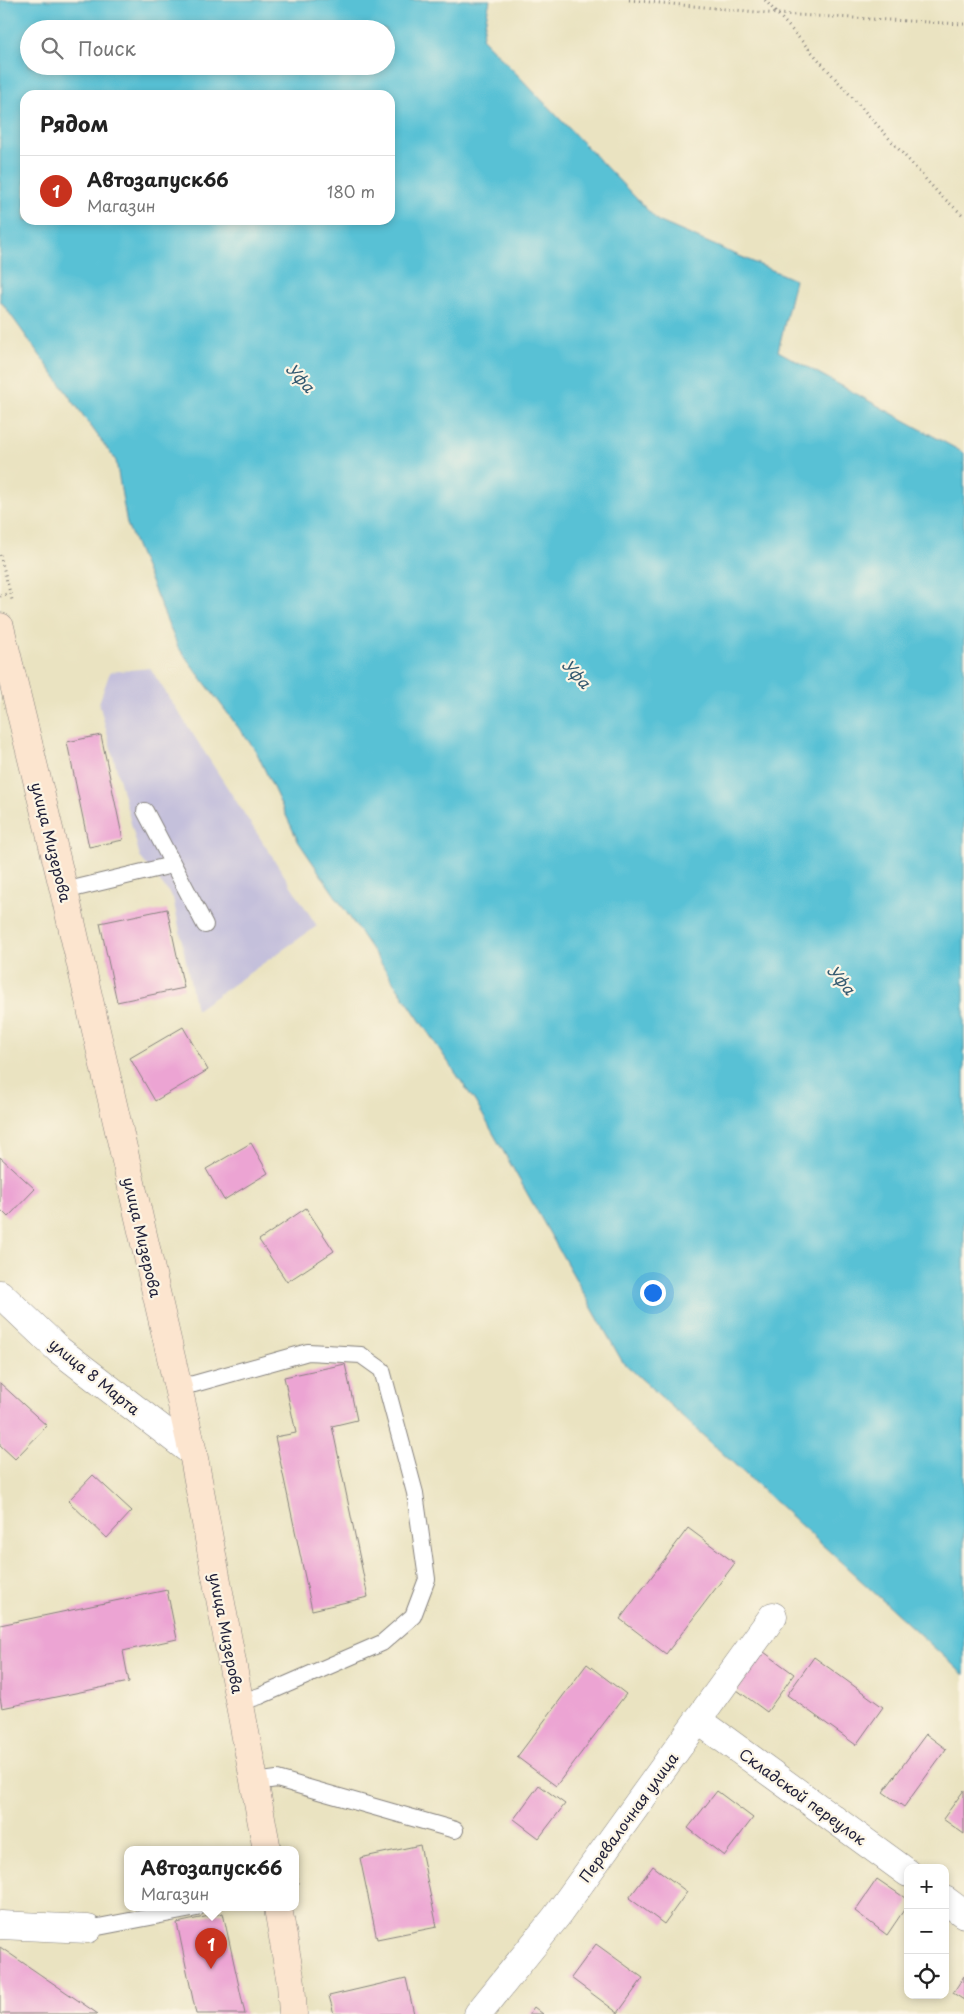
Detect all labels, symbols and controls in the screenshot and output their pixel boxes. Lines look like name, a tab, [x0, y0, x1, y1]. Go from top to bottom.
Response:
search box	[20, 20, 395, 75]
icon: search	[38, 34, 66, 62]
text: Поиск	[78, 34, 136, 62]
text: Рядом	[40, 107, 108, 139]
text: Автозапуск66	[87, 165, 229, 193]
text: 1	[52, 179, 60, 203]
text: 180 m	[327, 179, 375, 203]
text: Магазин	[87, 193, 156, 217]
water label: Уфа	[281, 357, 322, 398]
water label: Уфа	[557, 653, 598, 694]
street label: улица Мизерова	[26, 780, 78, 905]
water label: Уфа	[822, 959, 862, 1000]
street label: улица Мизерова	[118, 1175, 168, 1300]
your location	[640, 1280, 666, 1306]
street label: улица 8 Марта	[45, 1332, 146, 1420]
street label: улица Мизерова	[204, 1571, 250, 1696]
street label: Складской переулок	[735, 1742, 871, 1850]
street label: Перевалочная улица	[573, 1747, 683, 1887]
popup	[124, 1846, 299, 1911]
text: Автозапуск66	[141, 1853, 282, 1881]
map controls	[904, 1864, 949, 1999]
button: +	[904, 1864, 949, 1909]
text: Магазин	[141, 1881, 209, 1905]
button: −	[904, 1909, 949, 1954]
pin: 1	[195, 1928, 227, 1969]
button: locate	[904, 1954, 949, 1999]

